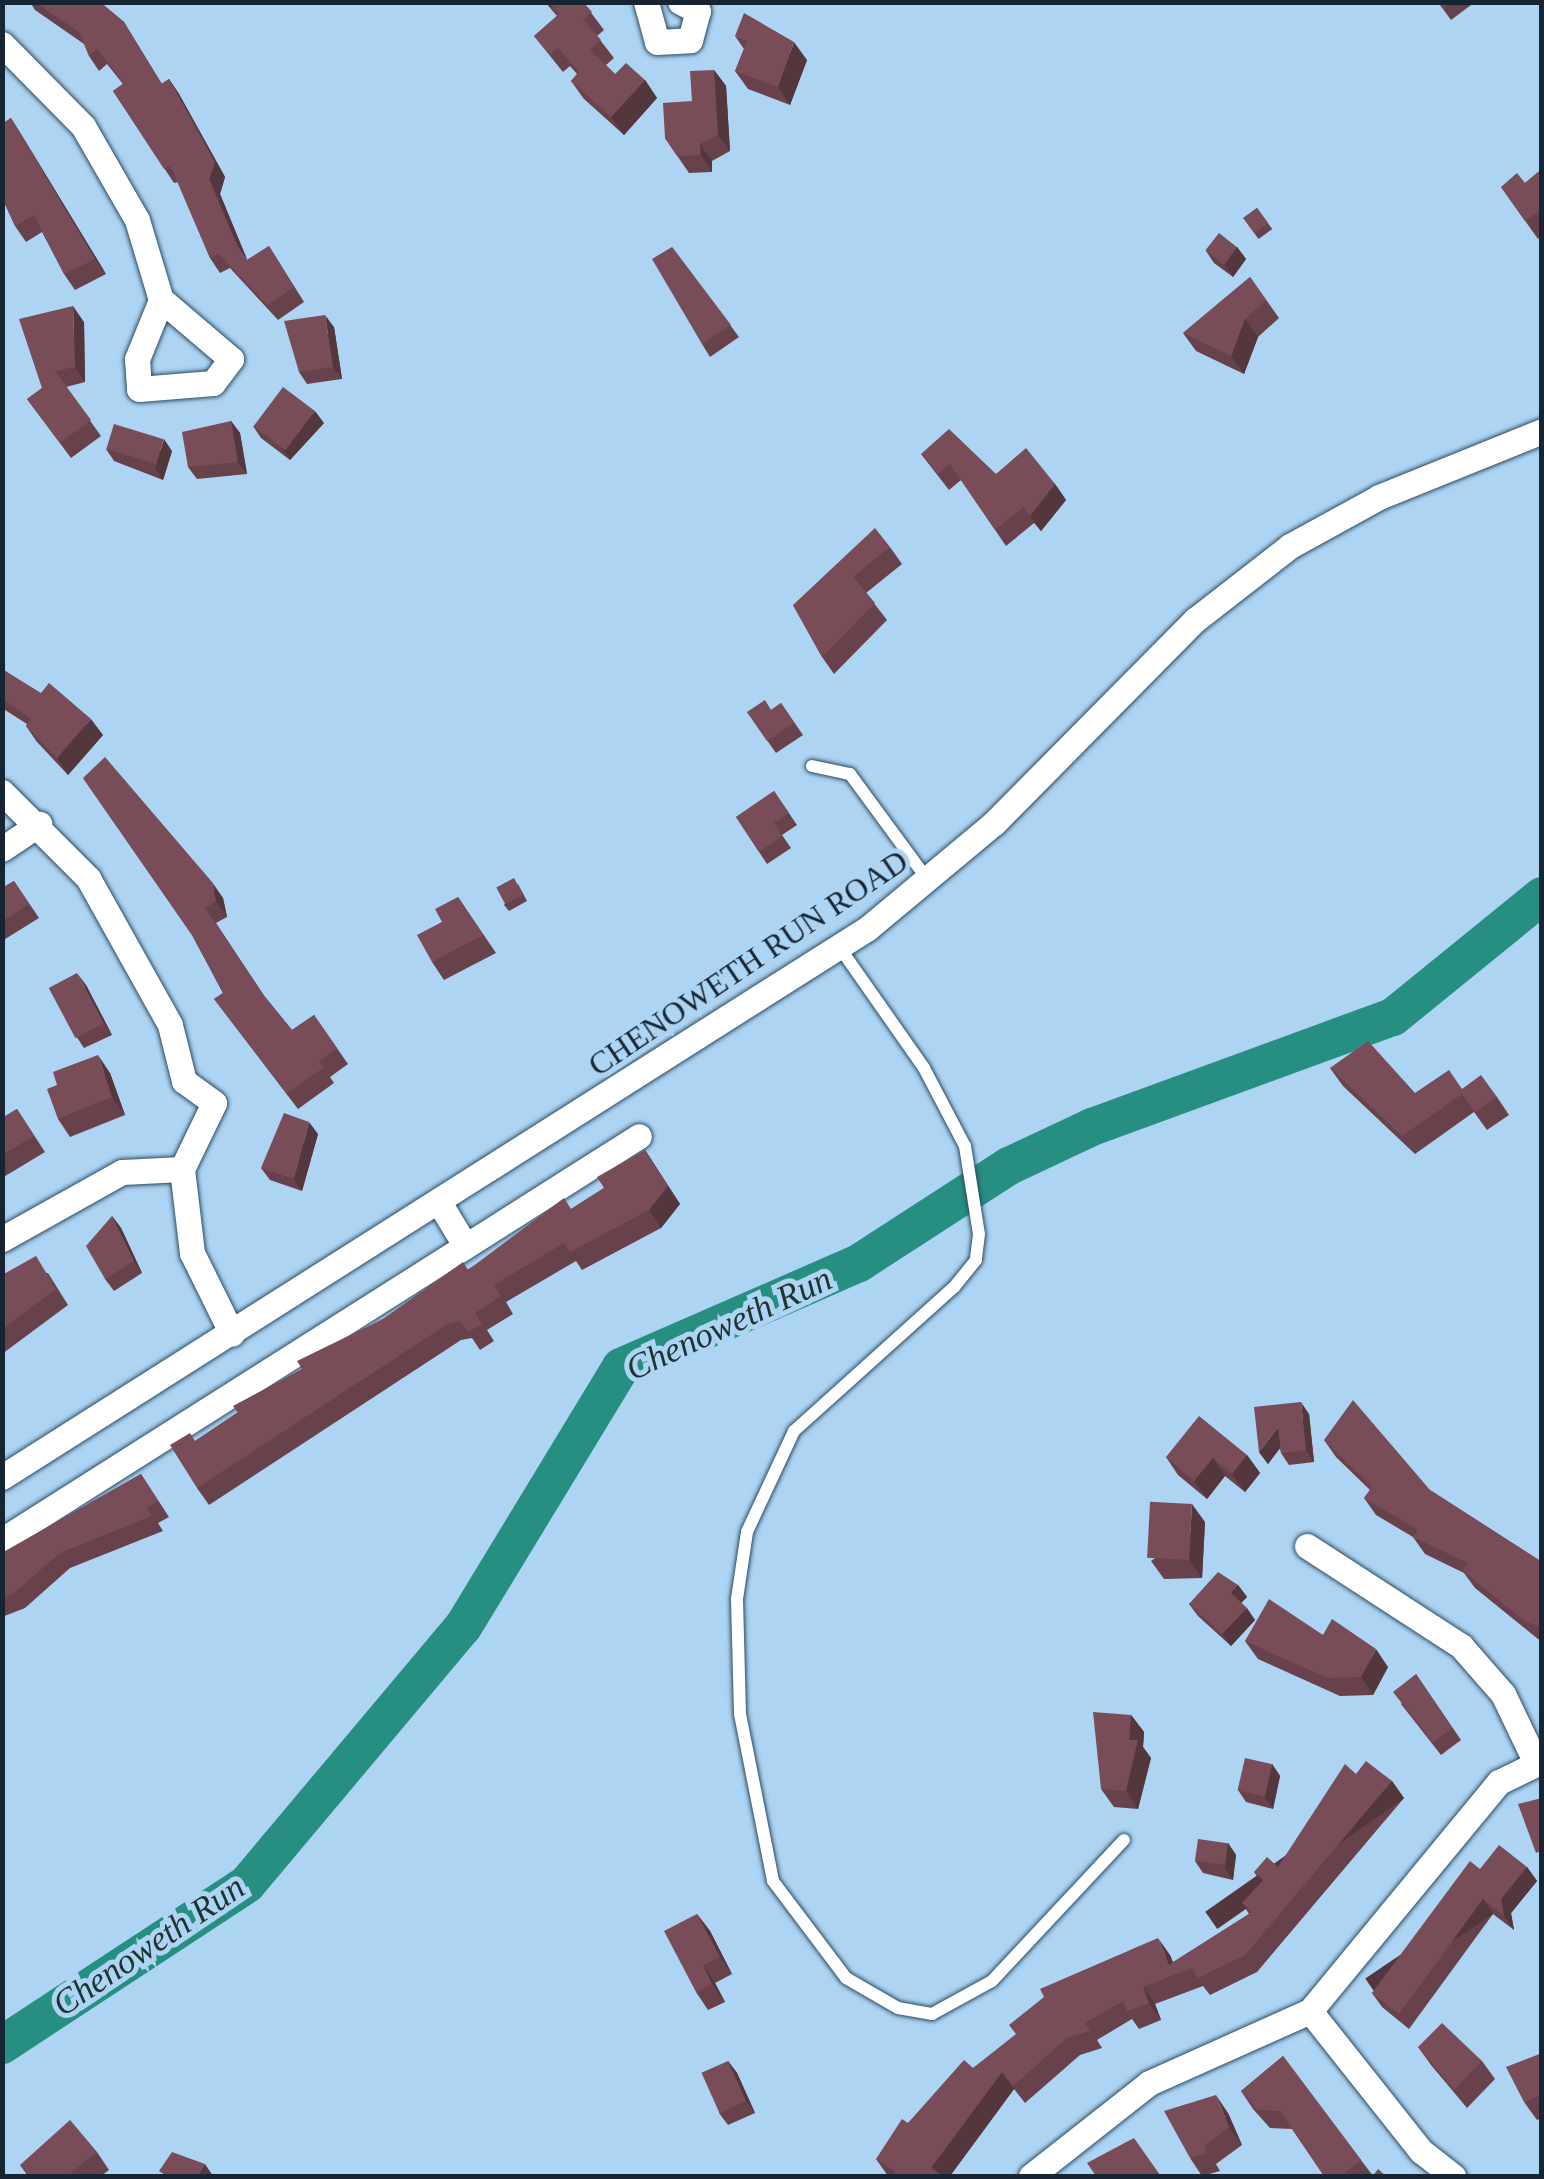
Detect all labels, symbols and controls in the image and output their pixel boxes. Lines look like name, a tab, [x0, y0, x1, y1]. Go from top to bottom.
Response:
street label: CHENOWETH RUN ROAD	[581, 842, 915, 1084]
water label: Chenoweth Run	[619, 1258, 839, 1390]
water label: Chenoweth Run	[45, 1866, 253, 2026]

